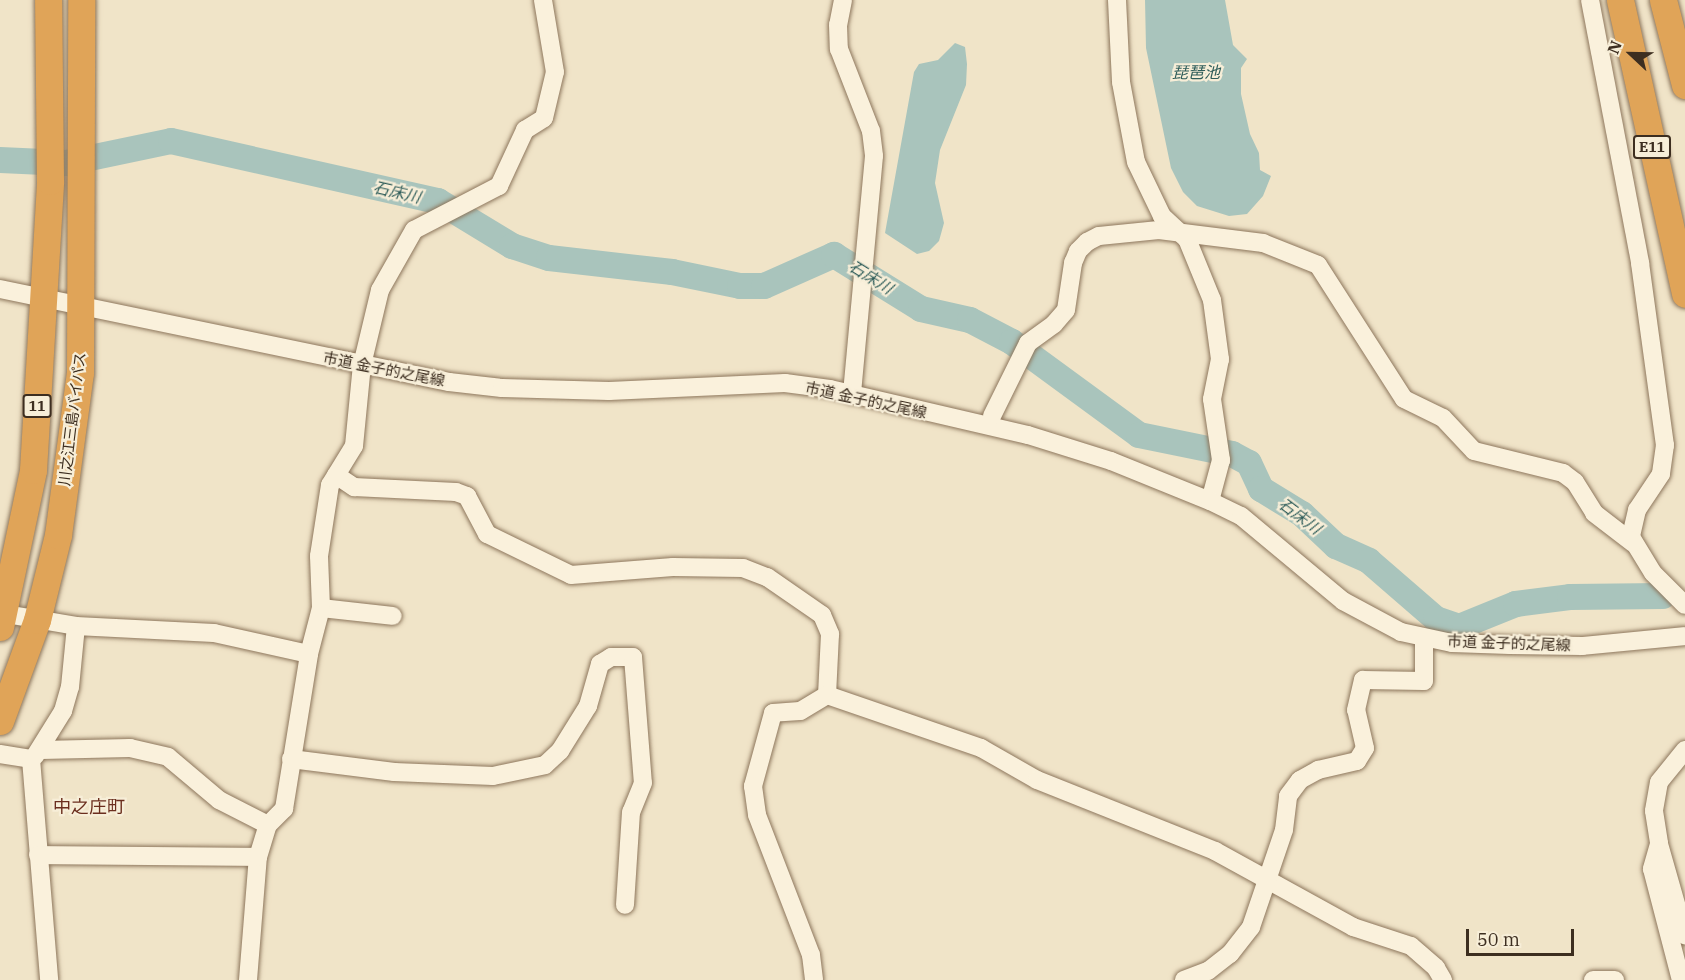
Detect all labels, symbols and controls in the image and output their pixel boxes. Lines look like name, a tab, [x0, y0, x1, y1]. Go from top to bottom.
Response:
north arrow	[1601, 24, 1661, 84]
text: N	[1603, 38, 1626, 57]
water label: 琵琶池	[1172, 62, 1220, 82]
road number: E11	[1632, 136, 1672, 158]
water label: 石床川	[371, 177, 423, 207]
water label: 石床川	[846, 256, 896, 298]
street label: 市道 金子的之尾線	[322, 348, 446, 390]
street label: 川之江三島バイパス	[55, 351, 89, 487]
street label: 市道 金子的之尾線	[804, 378, 928, 422]
road number: 11	[22, 395, 52, 417]
water label: 石床川	[1275, 494, 1325, 538]
street label: 市道 金子的之尾線	[1447, 632, 1571, 654]
district label: 中之庄町	[53, 796, 125, 818]
scale bar	[1469, 917, 1577, 955]
text: 50 m	[1477, 928, 1520, 951]

